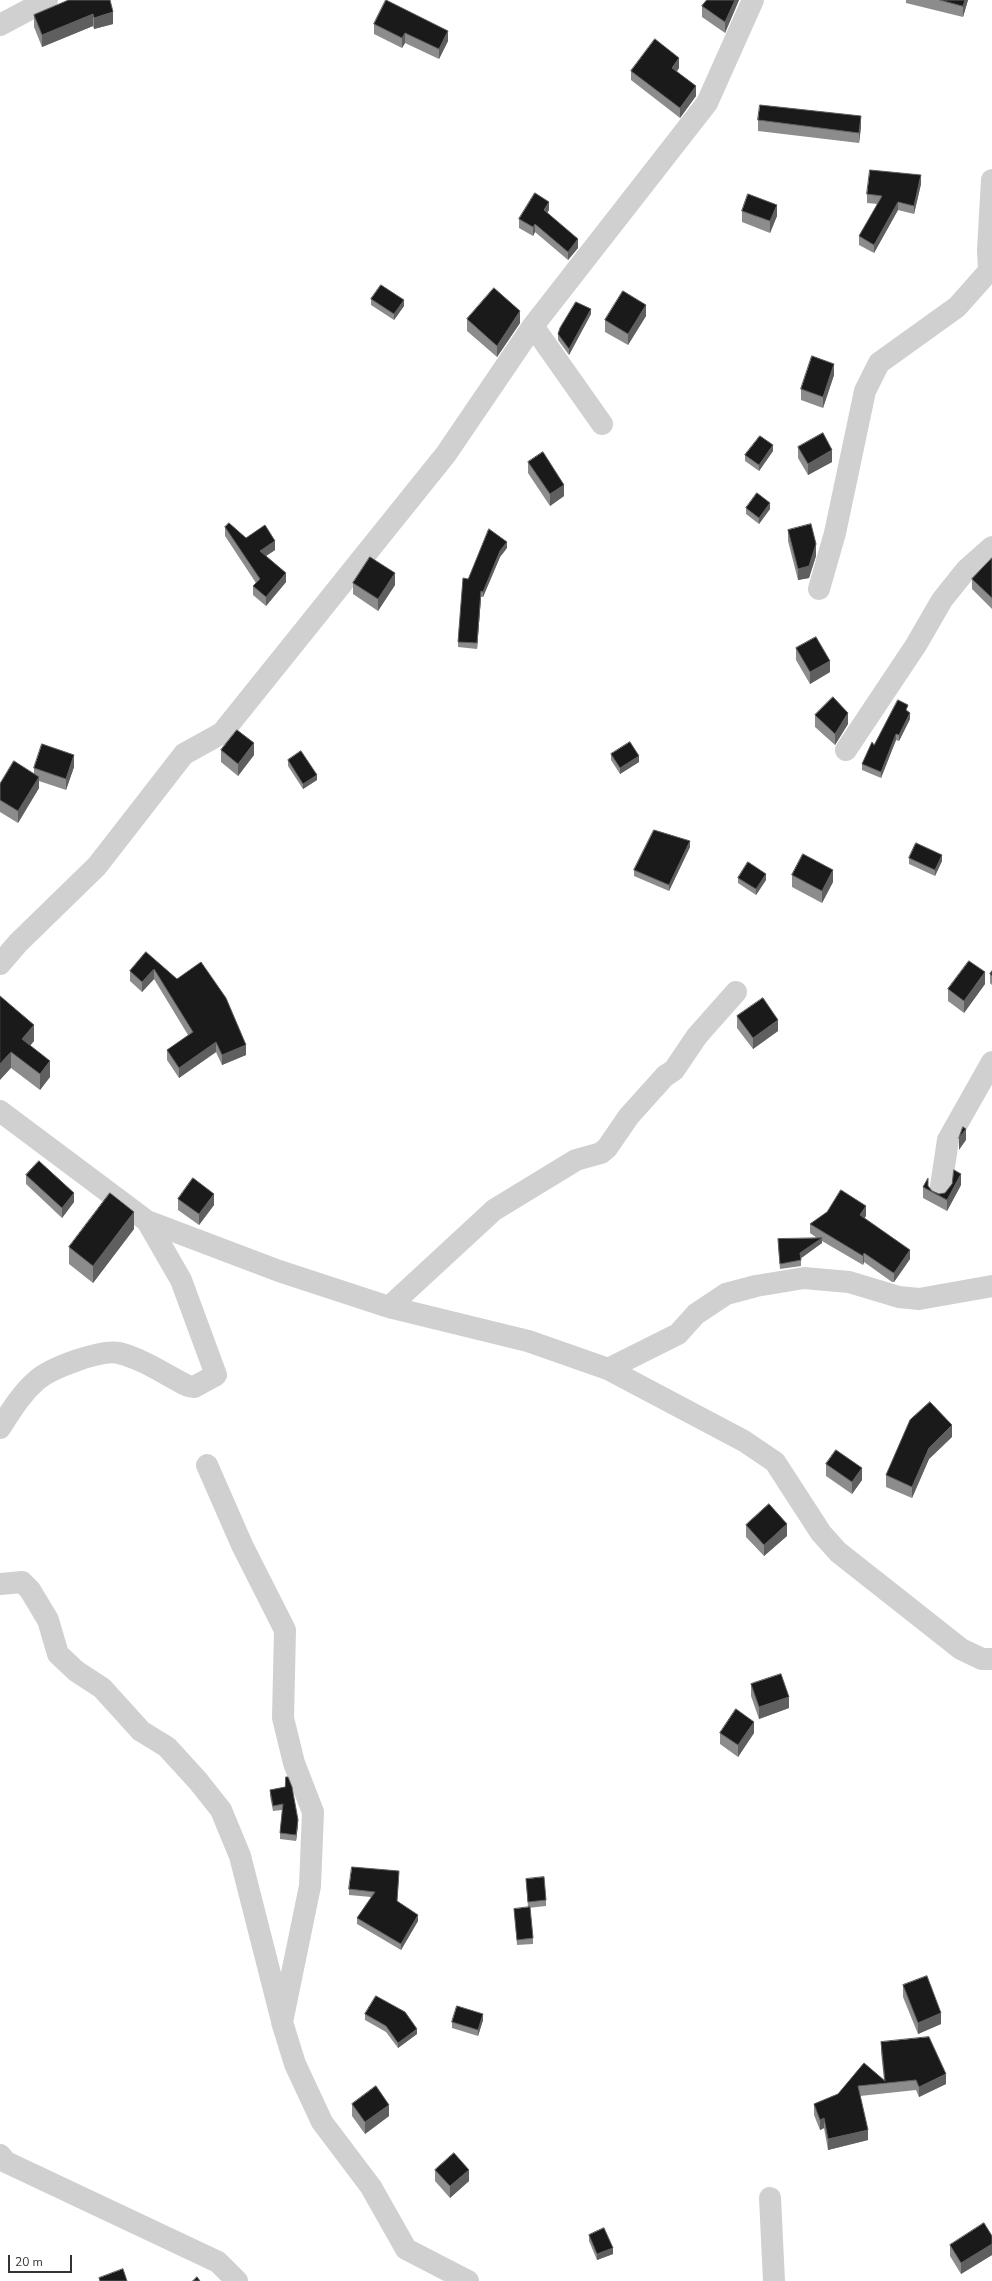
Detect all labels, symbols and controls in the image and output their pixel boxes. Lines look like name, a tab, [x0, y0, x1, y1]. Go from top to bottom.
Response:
scale bar	[10, 2247, 74, 2273]
text: 20 m	[15, 2254, 43, 2270]

